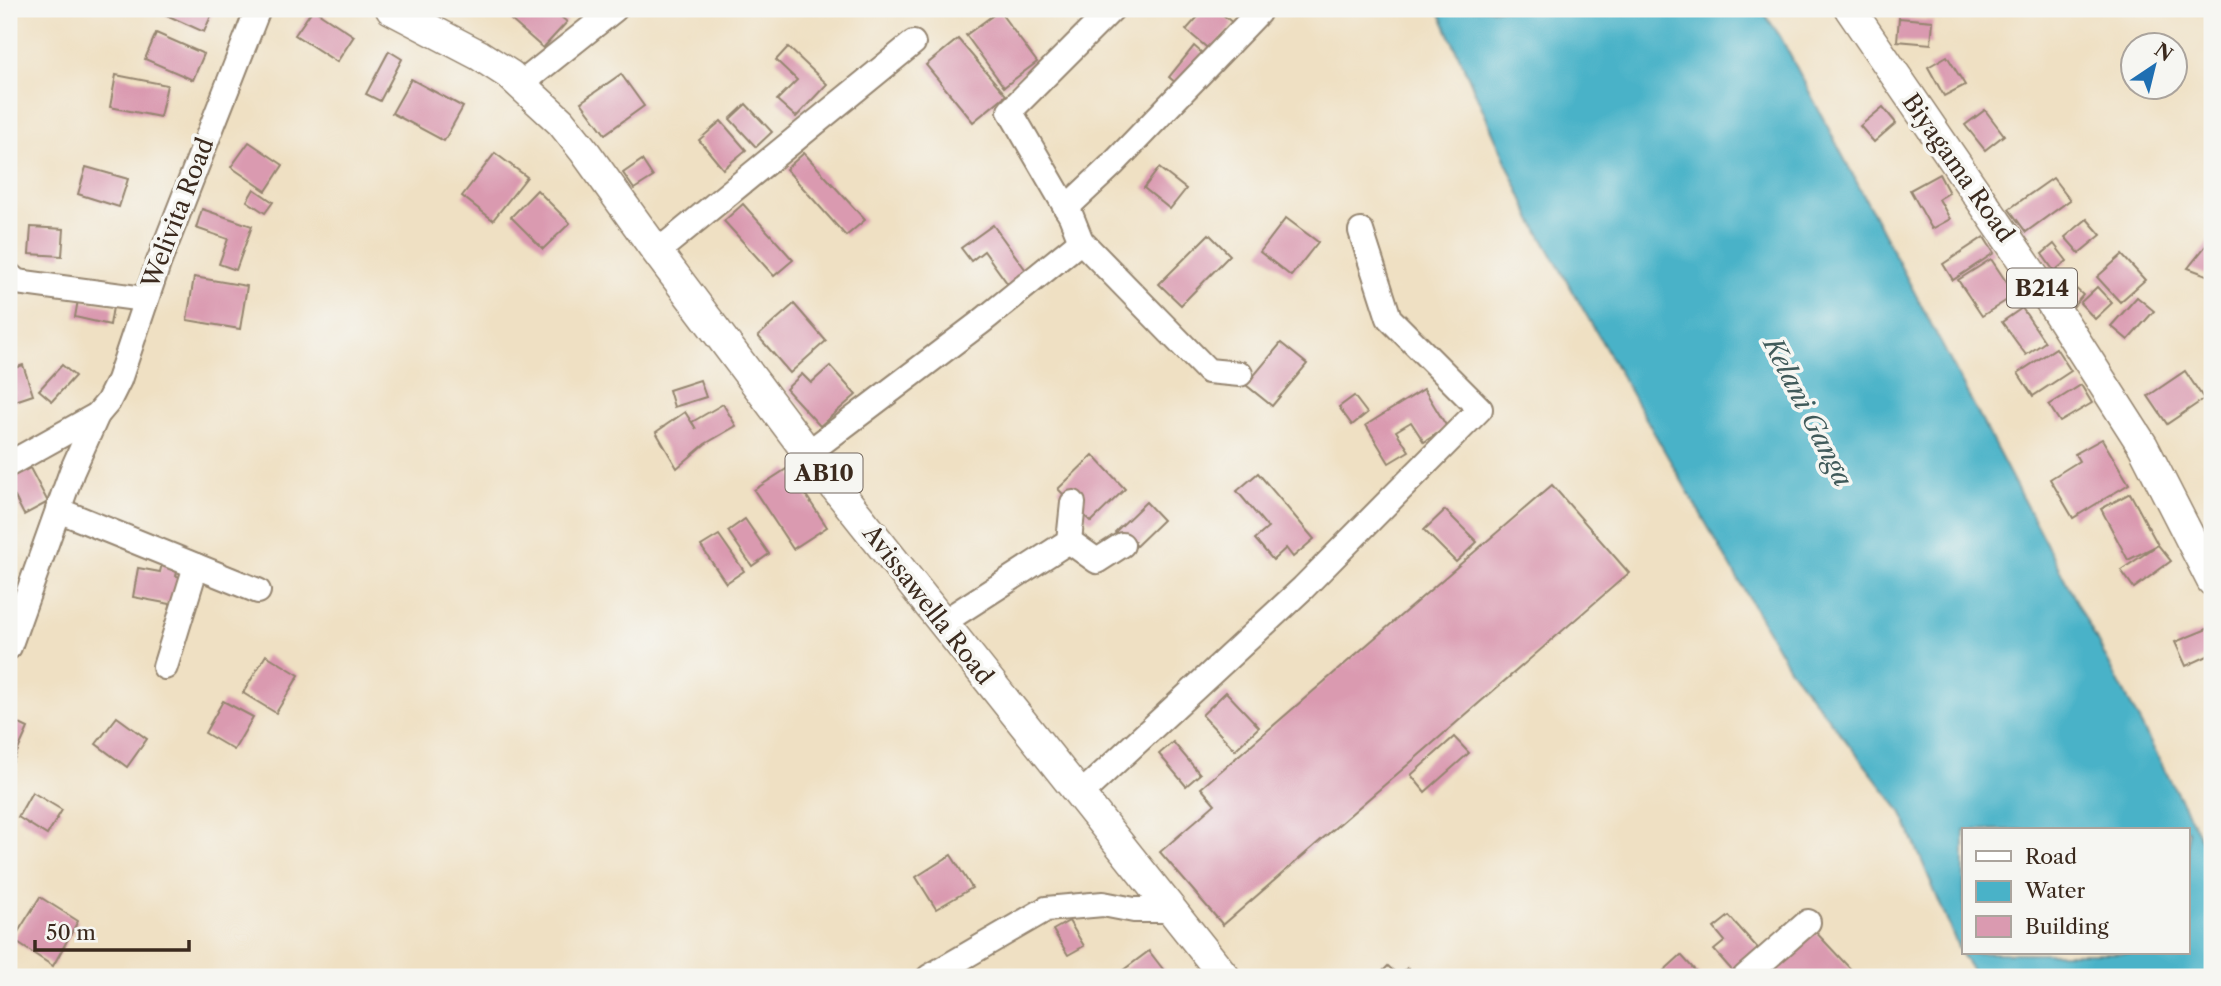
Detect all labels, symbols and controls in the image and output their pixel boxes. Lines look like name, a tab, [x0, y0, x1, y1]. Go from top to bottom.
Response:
north arrow	[2120, 32, 2190, 102]
text: N	[2150, 38, 2177, 67]
street label: Biyagama Road	[1896, 88, 2021, 248]
street label: Welivita Road	[135, 133, 220, 293]
road number: B214	[2007, 268, 2077, 308]
water label: Kelani Ganga	[1756, 330, 1860, 493]
road number: AB10	[786, 453, 862, 492]
street label: Avissawella Road	[856, 518, 1000, 691]
legend	[1962, 828, 2190, 954]
text: Road	[2025, 844, 2077, 869]
text: Water	[2024, 878, 2085, 903]
scale bar	[35, 909, 189, 953]
text: Building	[2025, 914, 2110, 939]
text: 50 m	[46, 920, 96, 945]

